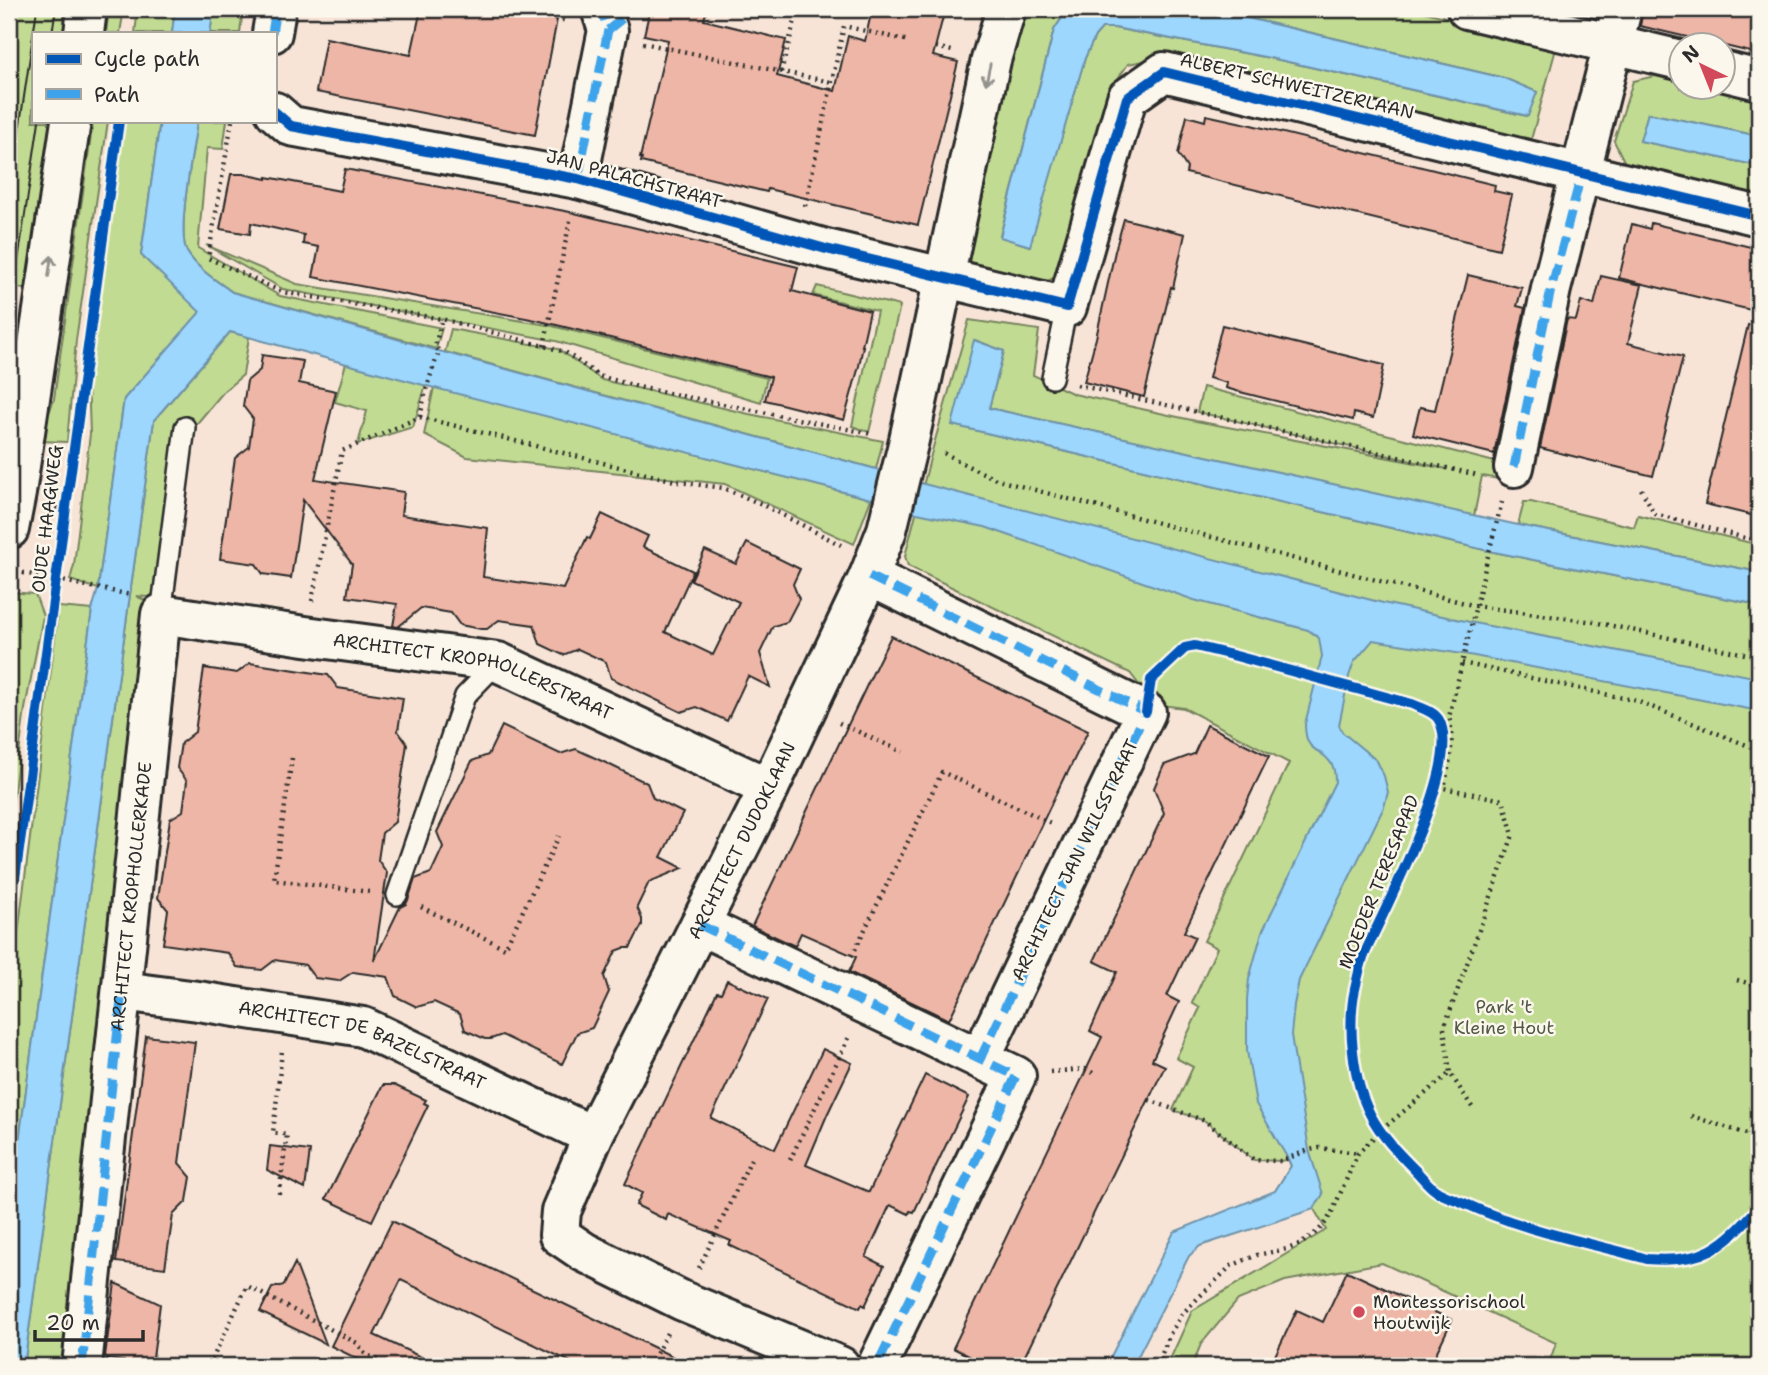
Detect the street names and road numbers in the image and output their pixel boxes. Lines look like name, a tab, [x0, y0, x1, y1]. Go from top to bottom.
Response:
street label: ALBERT SCHWEITZERLAAN	[1178, 47, 1416, 125]
street label: JAN PALACHSTRAAT	[543, 144, 725, 214]
street label: OUDE HAAGWEG	[26, 443, 68, 594]
street label: ARCHITECT KROPHOLLERSTRAAT	[331, 628, 617, 726]
street label: ARCHITECT JAN WILSSTRAAT	[1006, 735, 1144, 985]
street label: ARCHITECT DUDOKLAAN	[682, 738, 801, 943]
street label: ARCHITECT KROPHOLLERKADE	[105, 761, 157, 1033]
street label: MOEDER TERESAPAD	[1333, 791, 1425, 972]
street label: ARCHITECT DE BAZELSTRAAT	[237, 996, 490, 1095]

